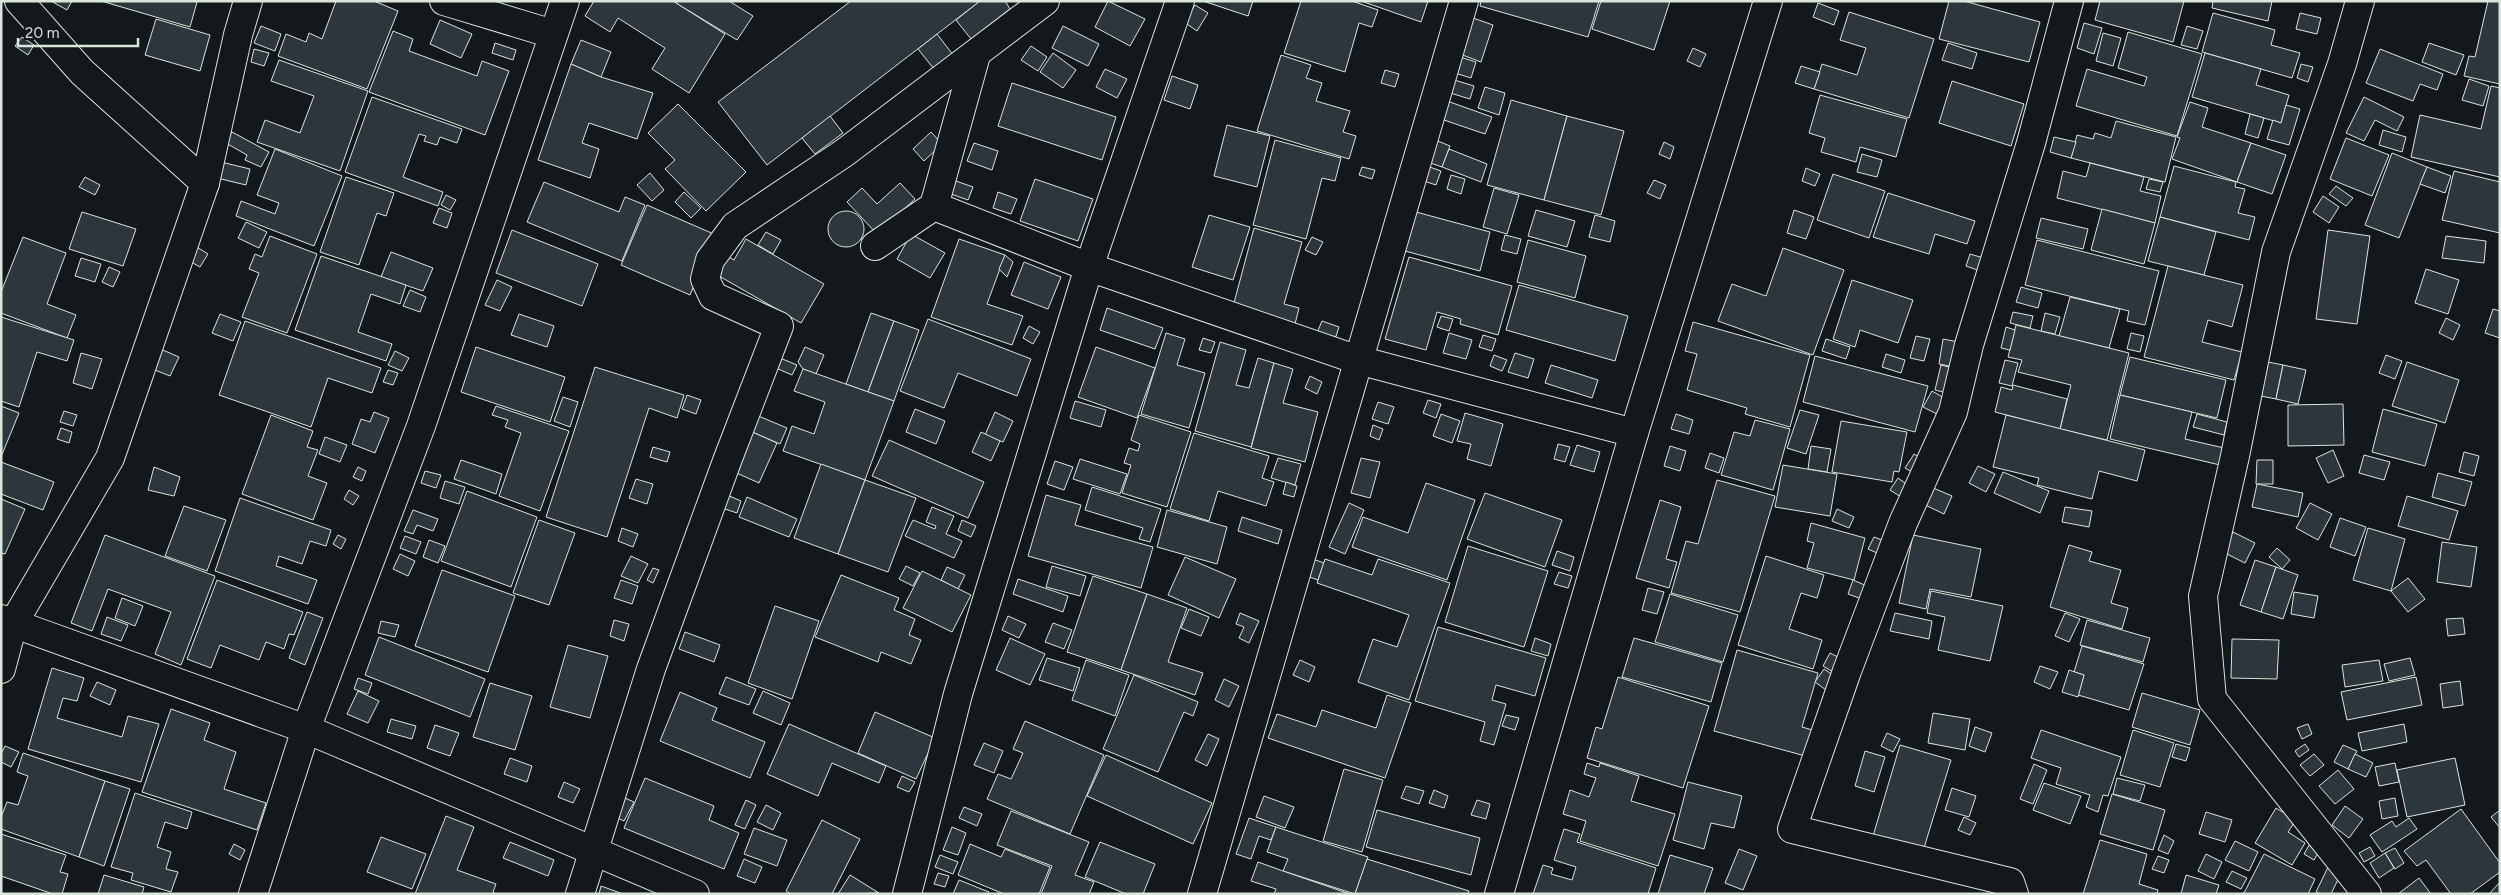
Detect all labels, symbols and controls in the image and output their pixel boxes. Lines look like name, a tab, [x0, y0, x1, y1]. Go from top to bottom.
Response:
scale bar	[18, 15, 138, 47]
text: 20 m	[25, 24, 59, 42]

